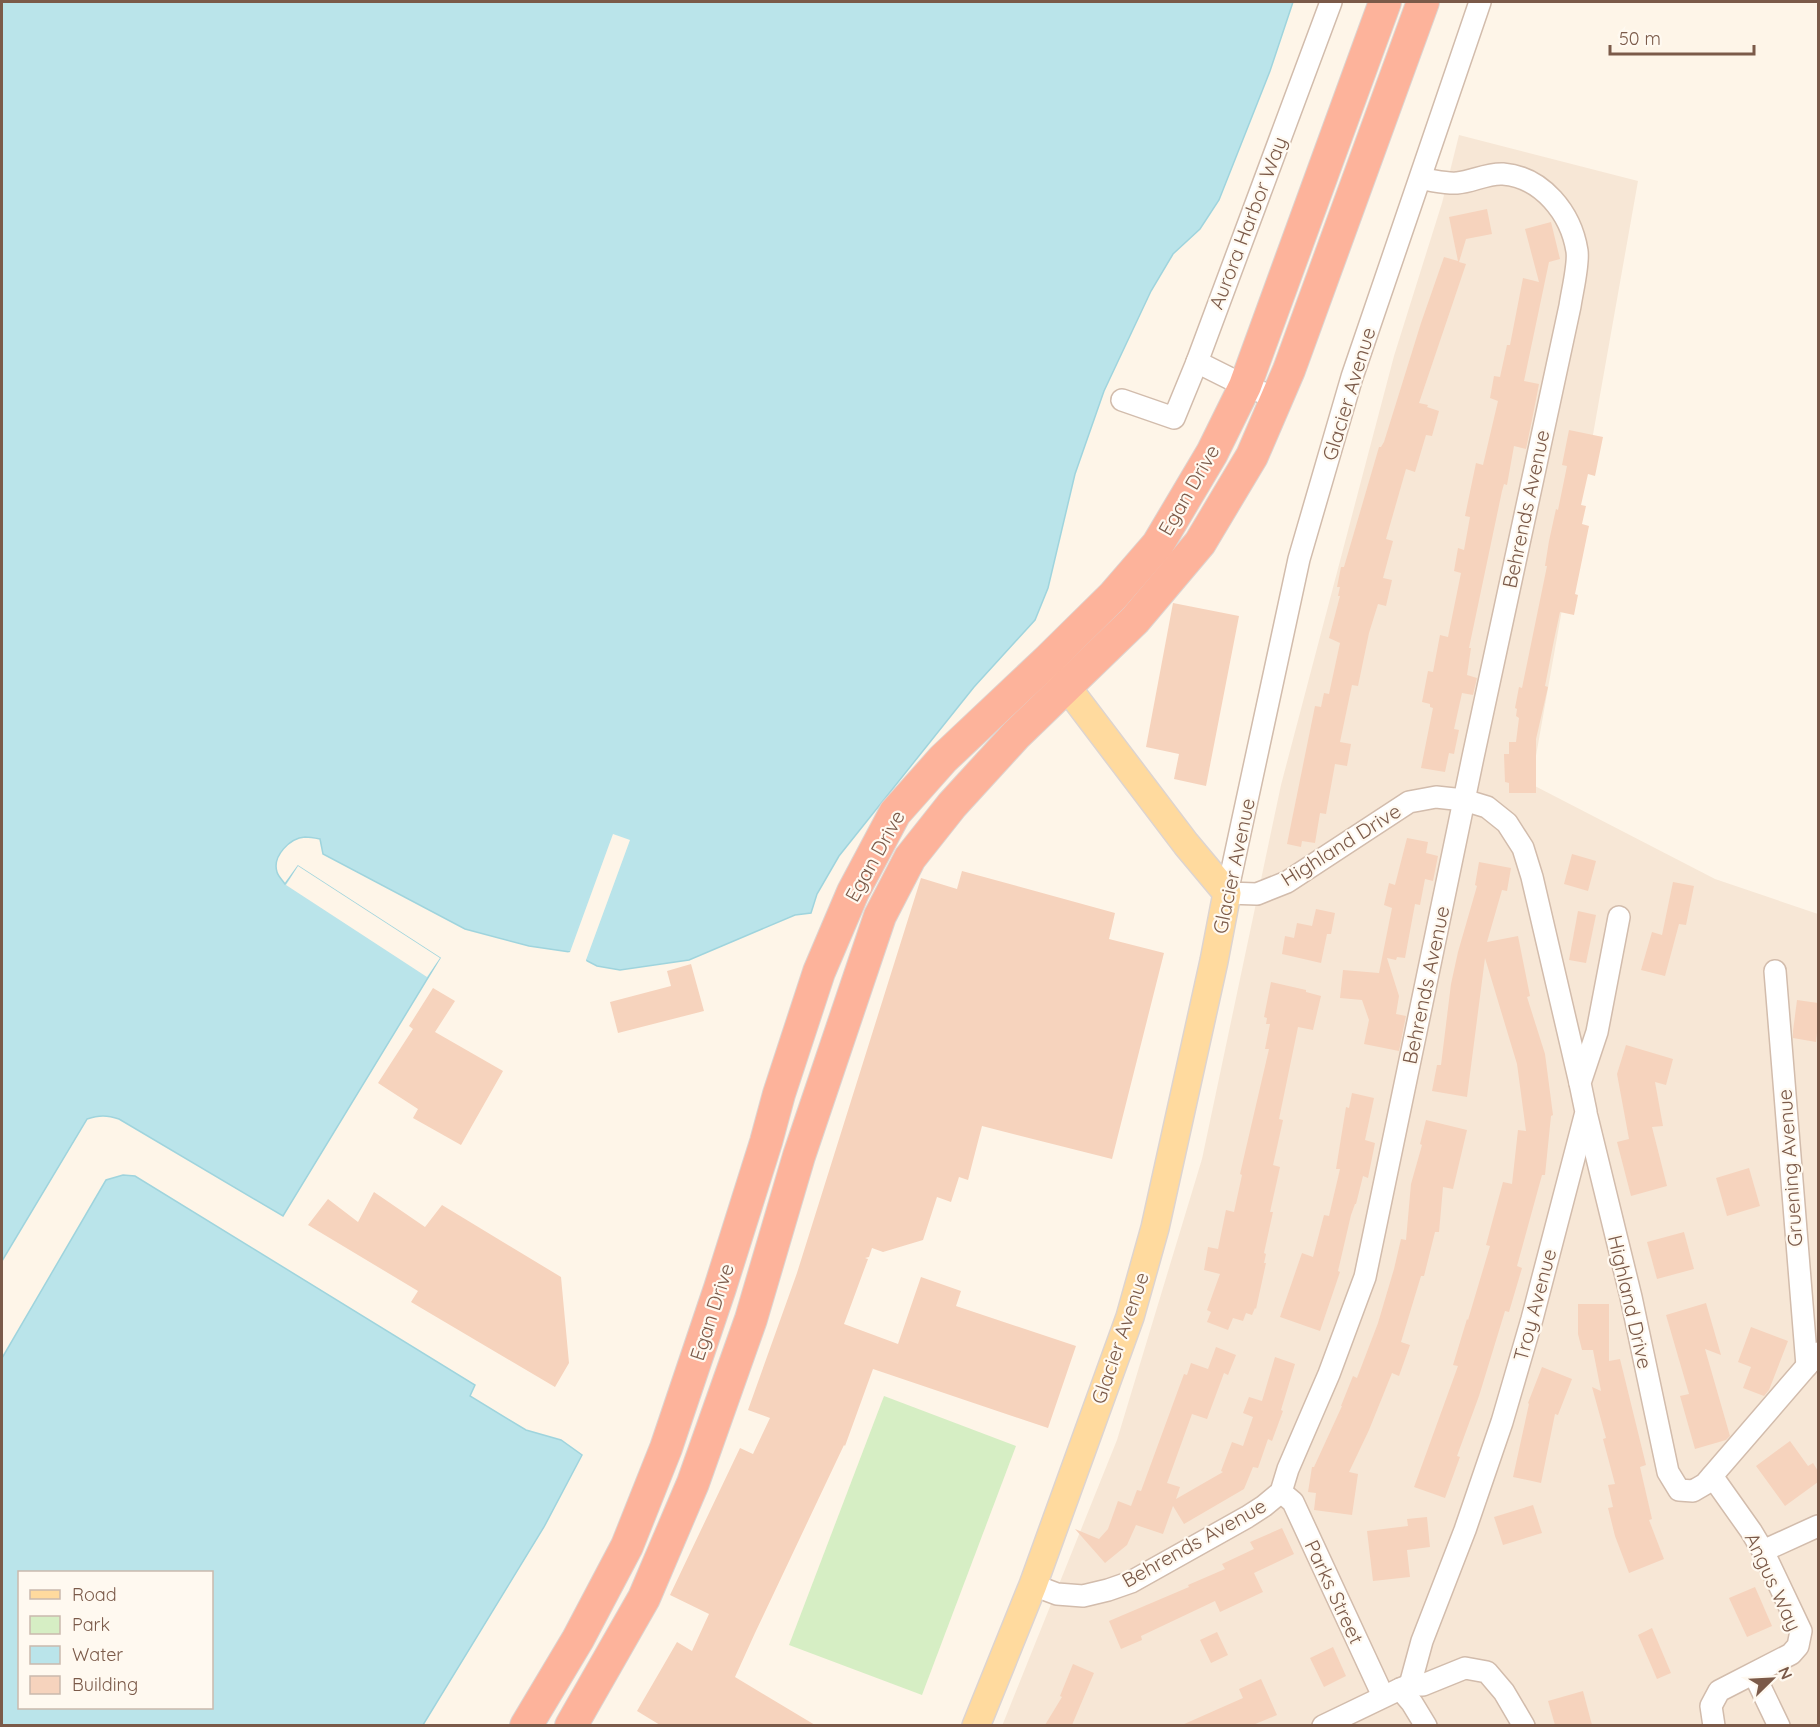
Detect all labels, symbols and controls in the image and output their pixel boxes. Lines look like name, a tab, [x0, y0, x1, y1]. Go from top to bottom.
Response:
scale bar	[1610, 18, 1754, 56]
text: 50 m	[1619, 27, 1661, 50]
street label: Aurora Harbor Way	[1203, 133, 1292, 313]
street label: Glacier Avenue	[1316, 324, 1381, 464]
street label: Behrends Avenue	[1497, 427, 1554, 590]
street label: Egan Drive	[1153, 440, 1225, 540]
street label: Glacier Avenue	[1207, 796, 1260, 936]
street label: Highland Drive	[1276, 798, 1405, 891]
street label: Egan Drive	[839, 806, 910, 906]
street label: Behrends Avenue	[1397, 903, 1454, 1066]
street label: Gruening Avenue	[1772, 1088, 1807, 1248]
street label: Highland Drive	[1603, 1233, 1658, 1371]
street label: Troy Avenue	[1508, 1246, 1562, 1364]
street label: Egan Drive	[684, 1260, 739, 1364]
street label: Glacier Avenue	[1085, 1268, 1154, 1407]
street label: Behrends Avenue	[1117, 1493, 1270, 1593]
street label: Angus Way	[1740, 1529, 1807, 1635]
street label: Parks Street	[1300, 1536, 1369, 1648]
legend	[18, 1571, 213, 1709]
text: Road	[72, 1583, 117, 1606]
text: Park	[72, 1613, 110, 1636]
text: Water	[72, 1643, 123, 1666]
north arrow	[1742, 1649, 1802, 1709]
text: N	[1774, 1663, 1797, 1682]
text: Building	[72, 1673, 138, 1696]

